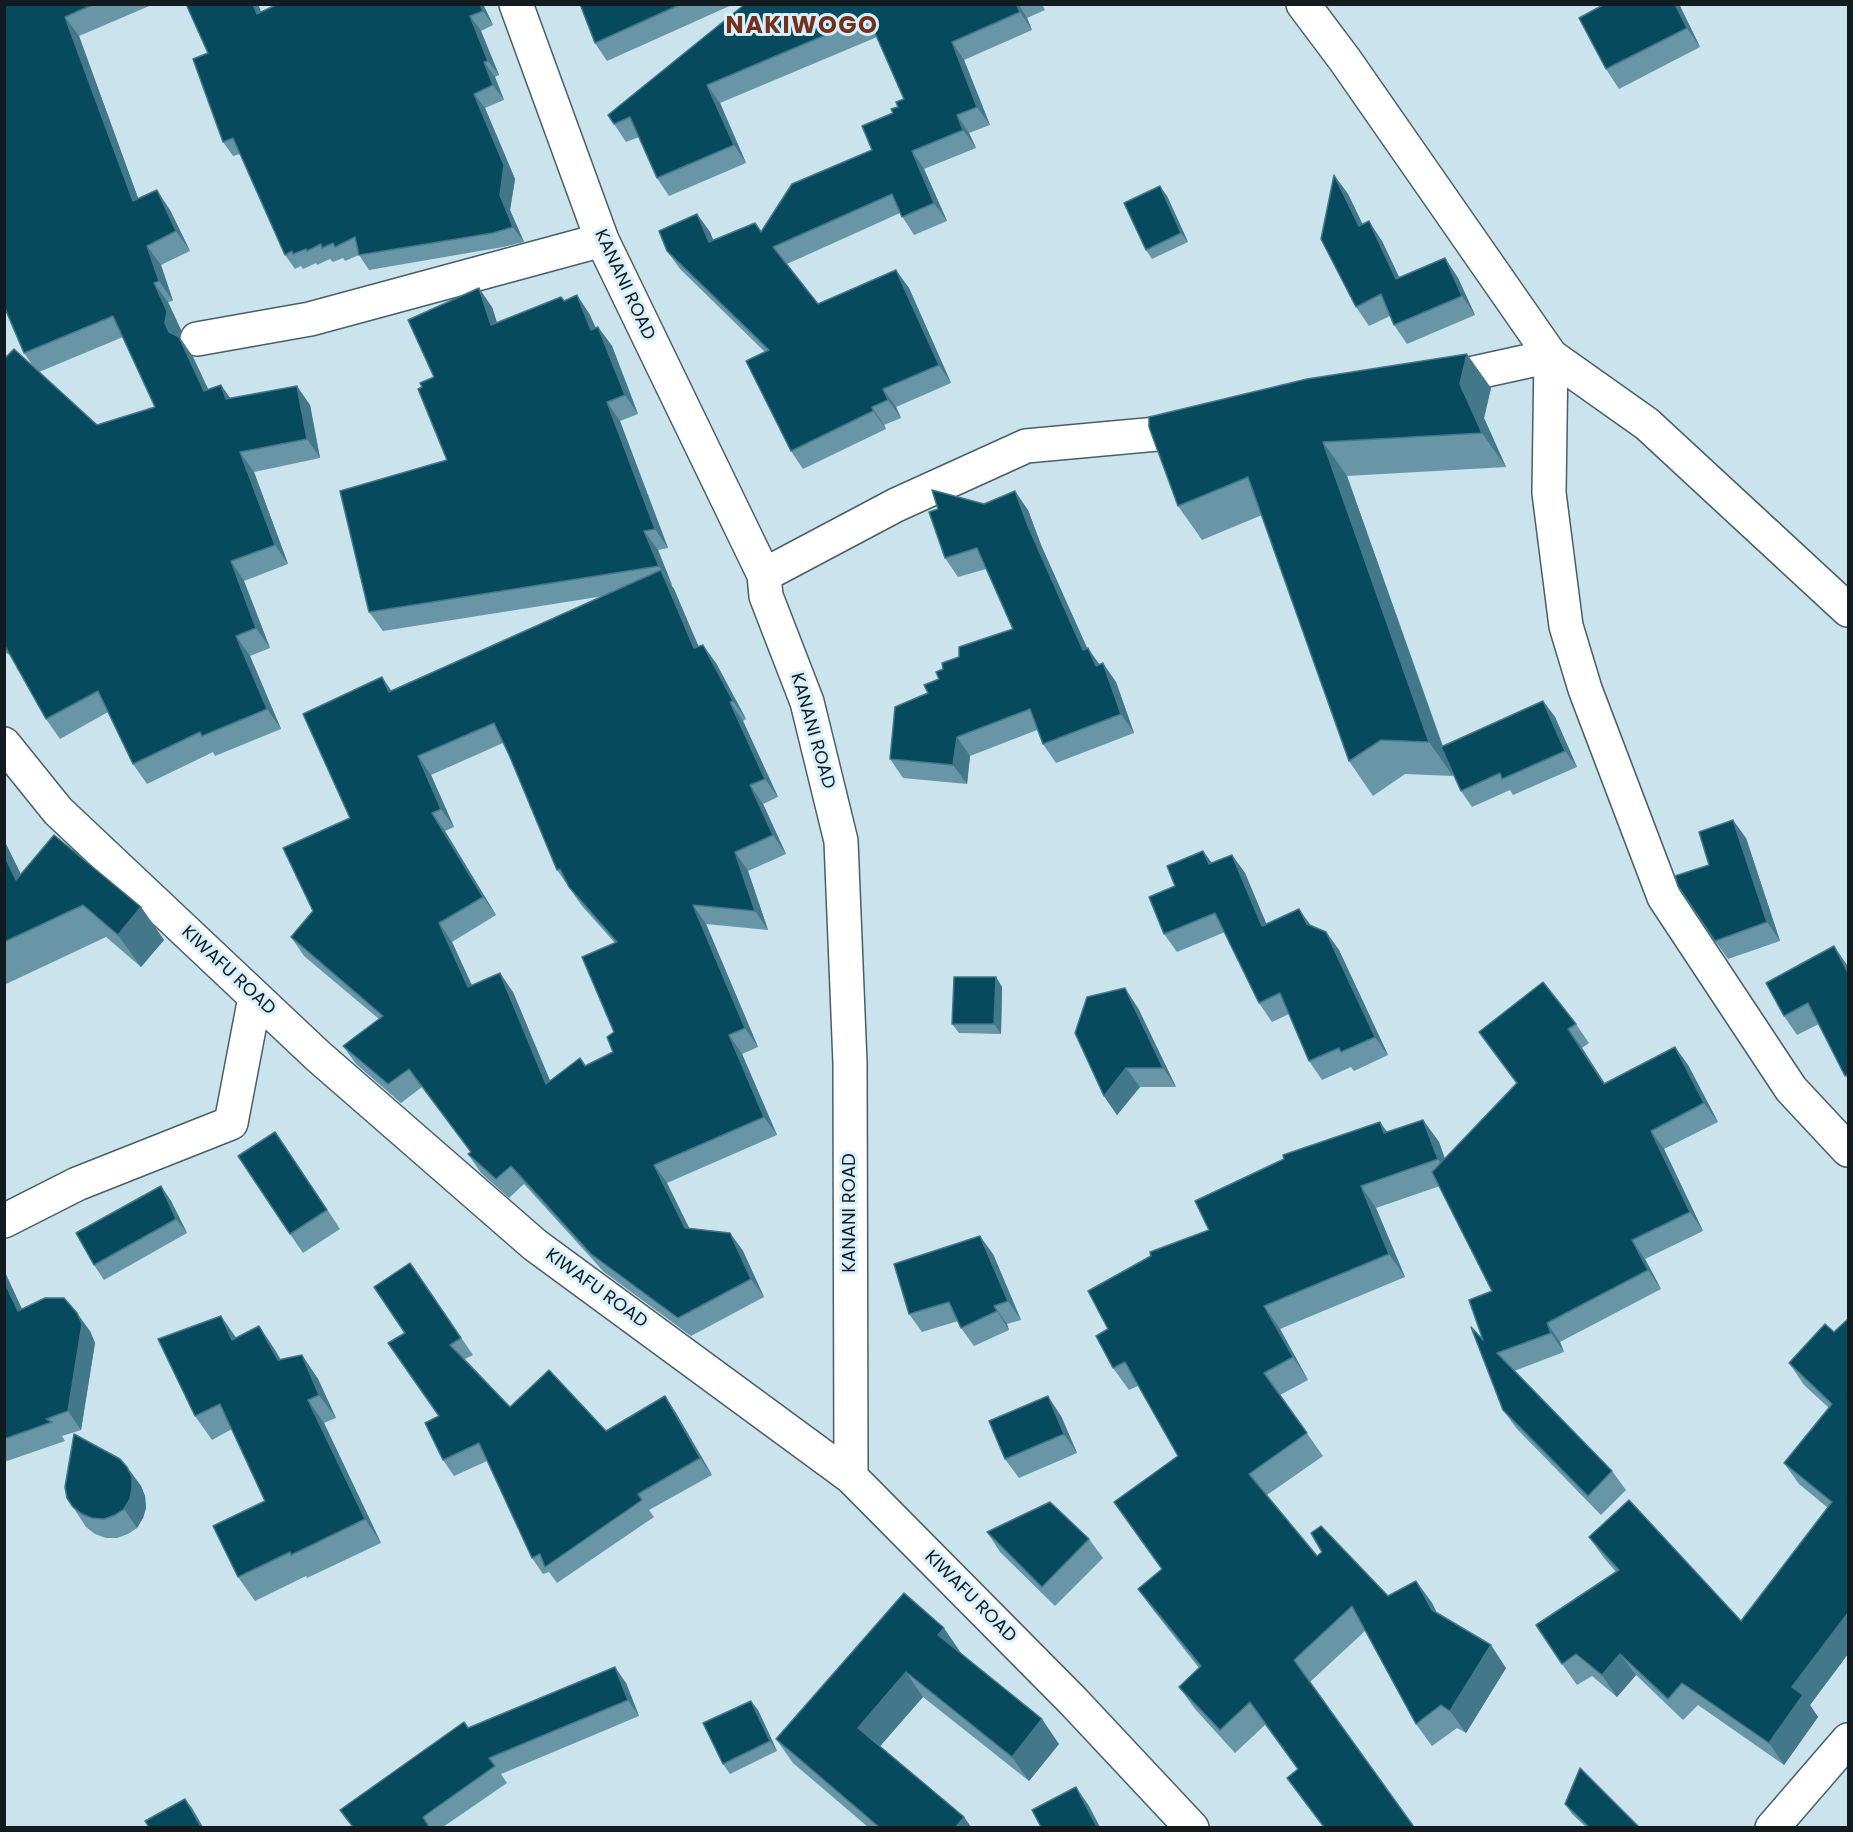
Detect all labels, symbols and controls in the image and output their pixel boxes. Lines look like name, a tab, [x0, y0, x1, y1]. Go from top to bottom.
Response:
district label: NAKIWOGO	[726, 13, 878, 41]
street label: KANANI ROAD	[589, 226, 659, 344]
street label: KANANI ROAD	[785, 671, 839, 791]
street label: KIWAFU ROAD	[176, 922, 280, 1020]
street label: KANANI ROAD	[839, 1153, 861, 1273]
street label: KIWAFU ROAD	[541, 1245, 651, 1333]
street label: KIWAFU ROAD	[920, 1547, 1020, 1647]

